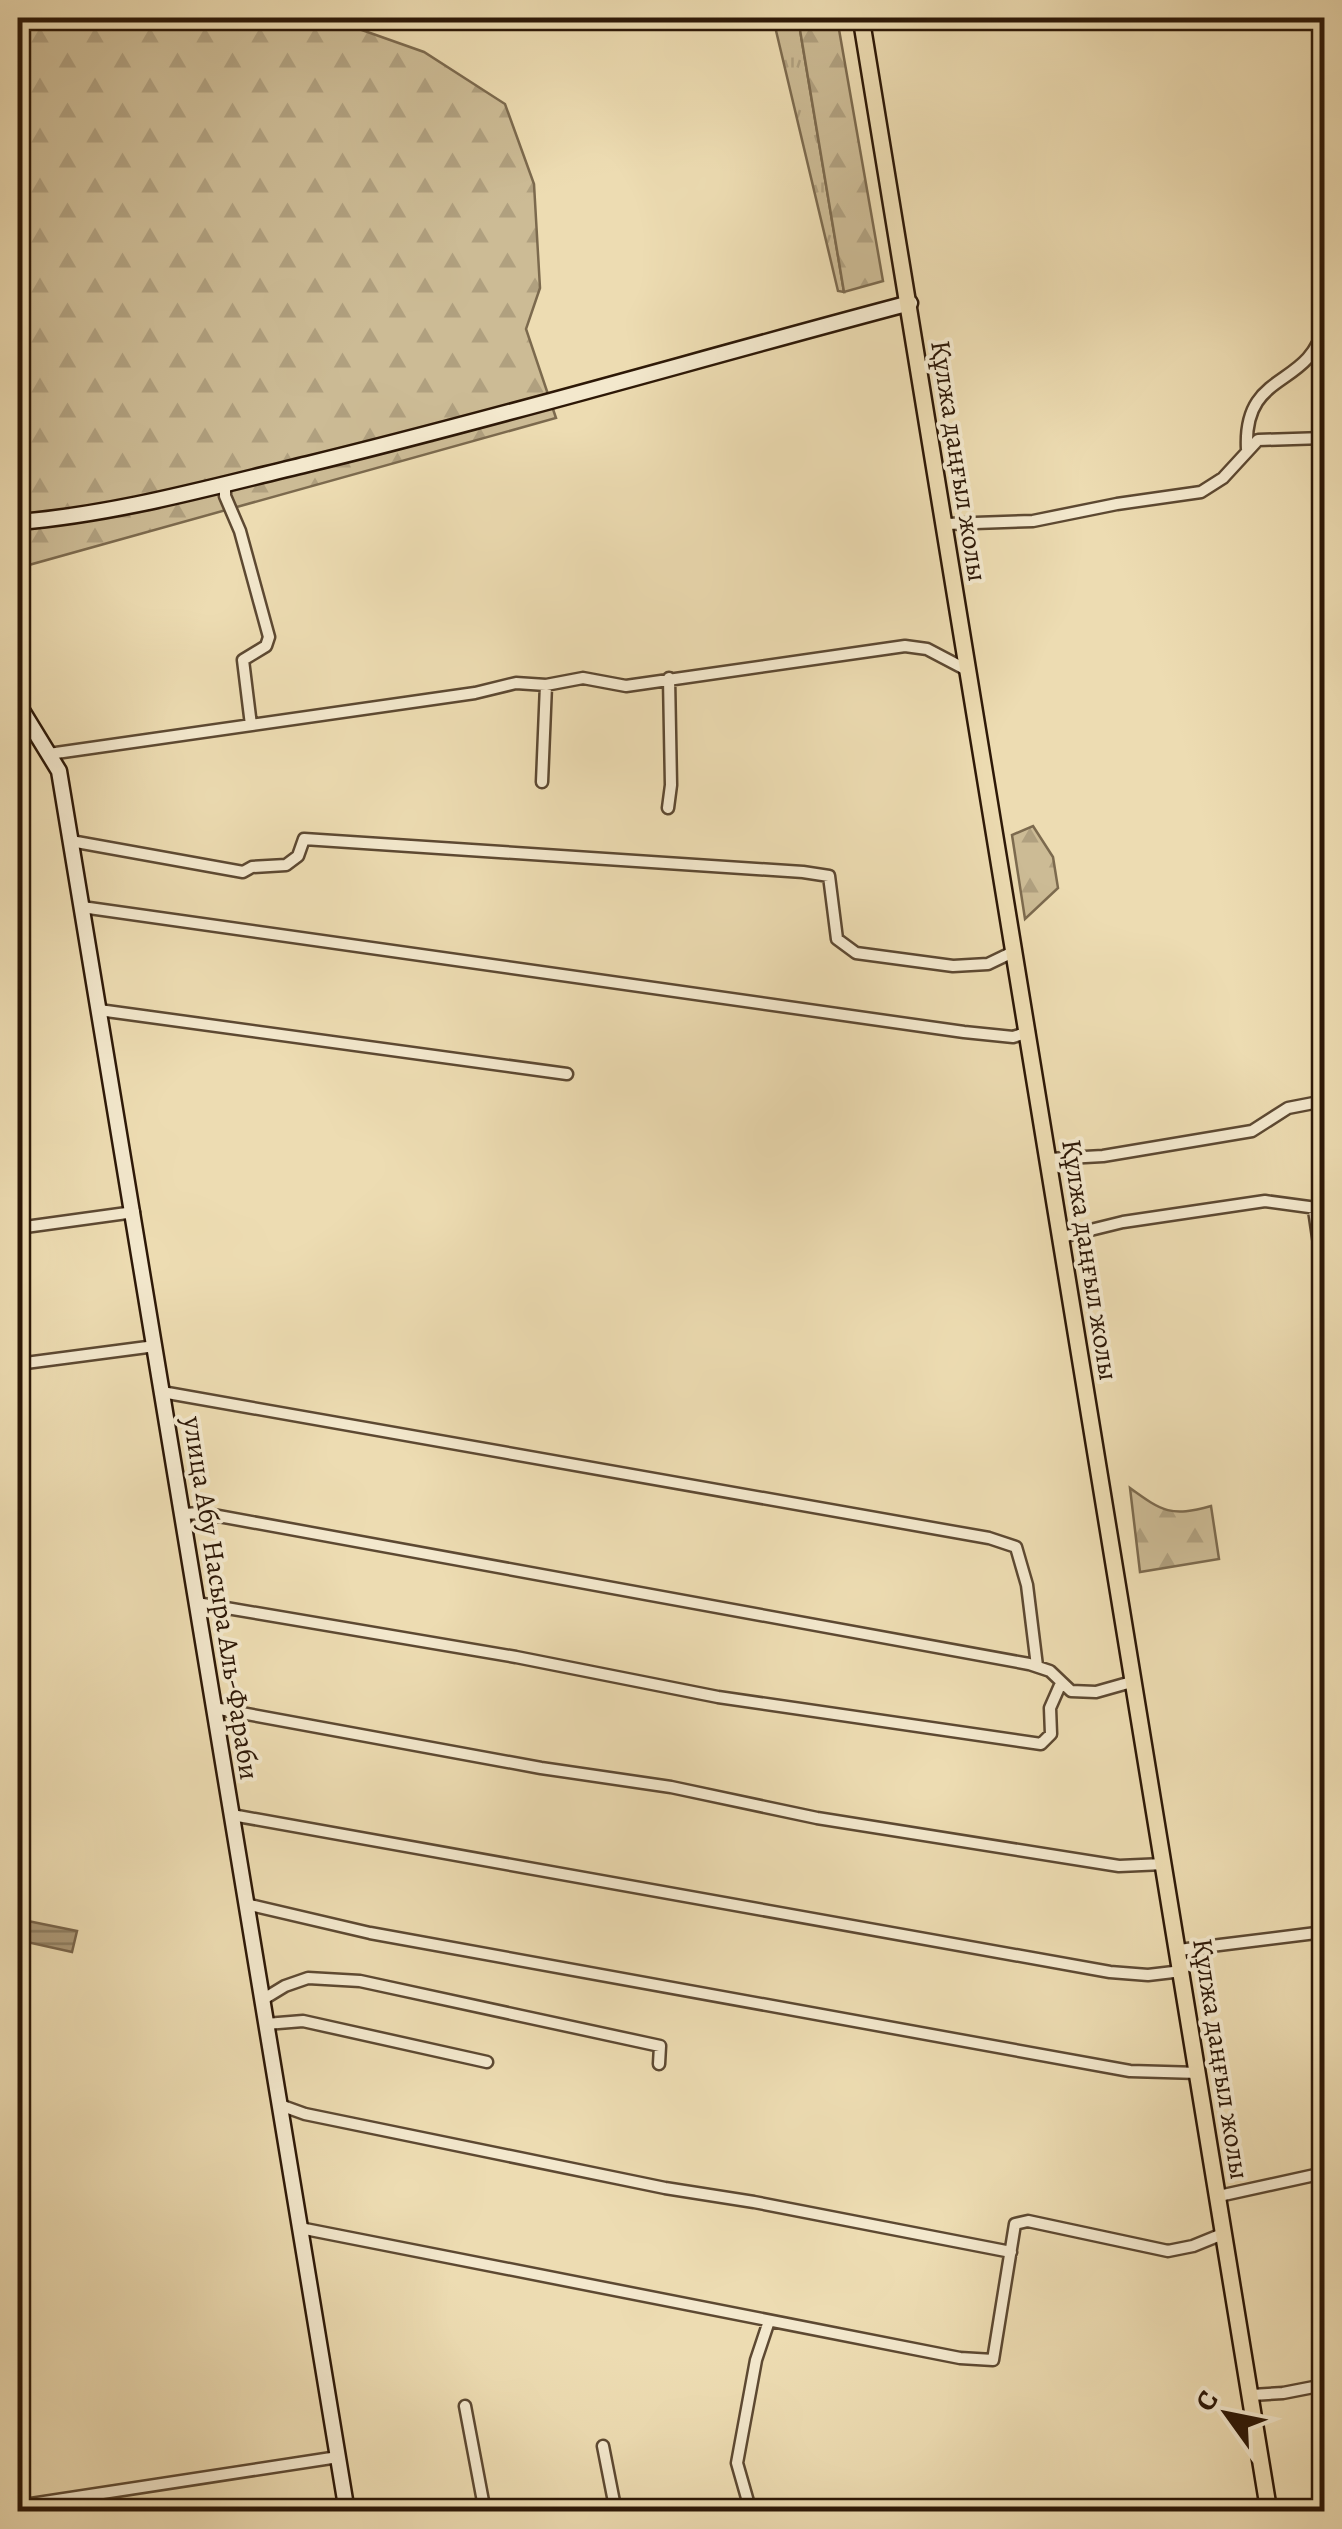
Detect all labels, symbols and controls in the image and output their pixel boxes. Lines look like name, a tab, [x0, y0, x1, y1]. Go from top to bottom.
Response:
street label: Құлжа даңғыл жолы	[921, 338, 997, 584]
street label: Құлжа даңғыл жолы	[1052, 1137, 1128, 1383]
street label: улица Абу Насыра Аль-Фараби	[173, 1413, 269, 1783]
street label: Құлжа даңғыл жолы	[1183, 1936, 1259, 2182]
north arrow	[1177, 2364, 1277, 2464]
text: С	[1186, 2383, 1228, 2419]

